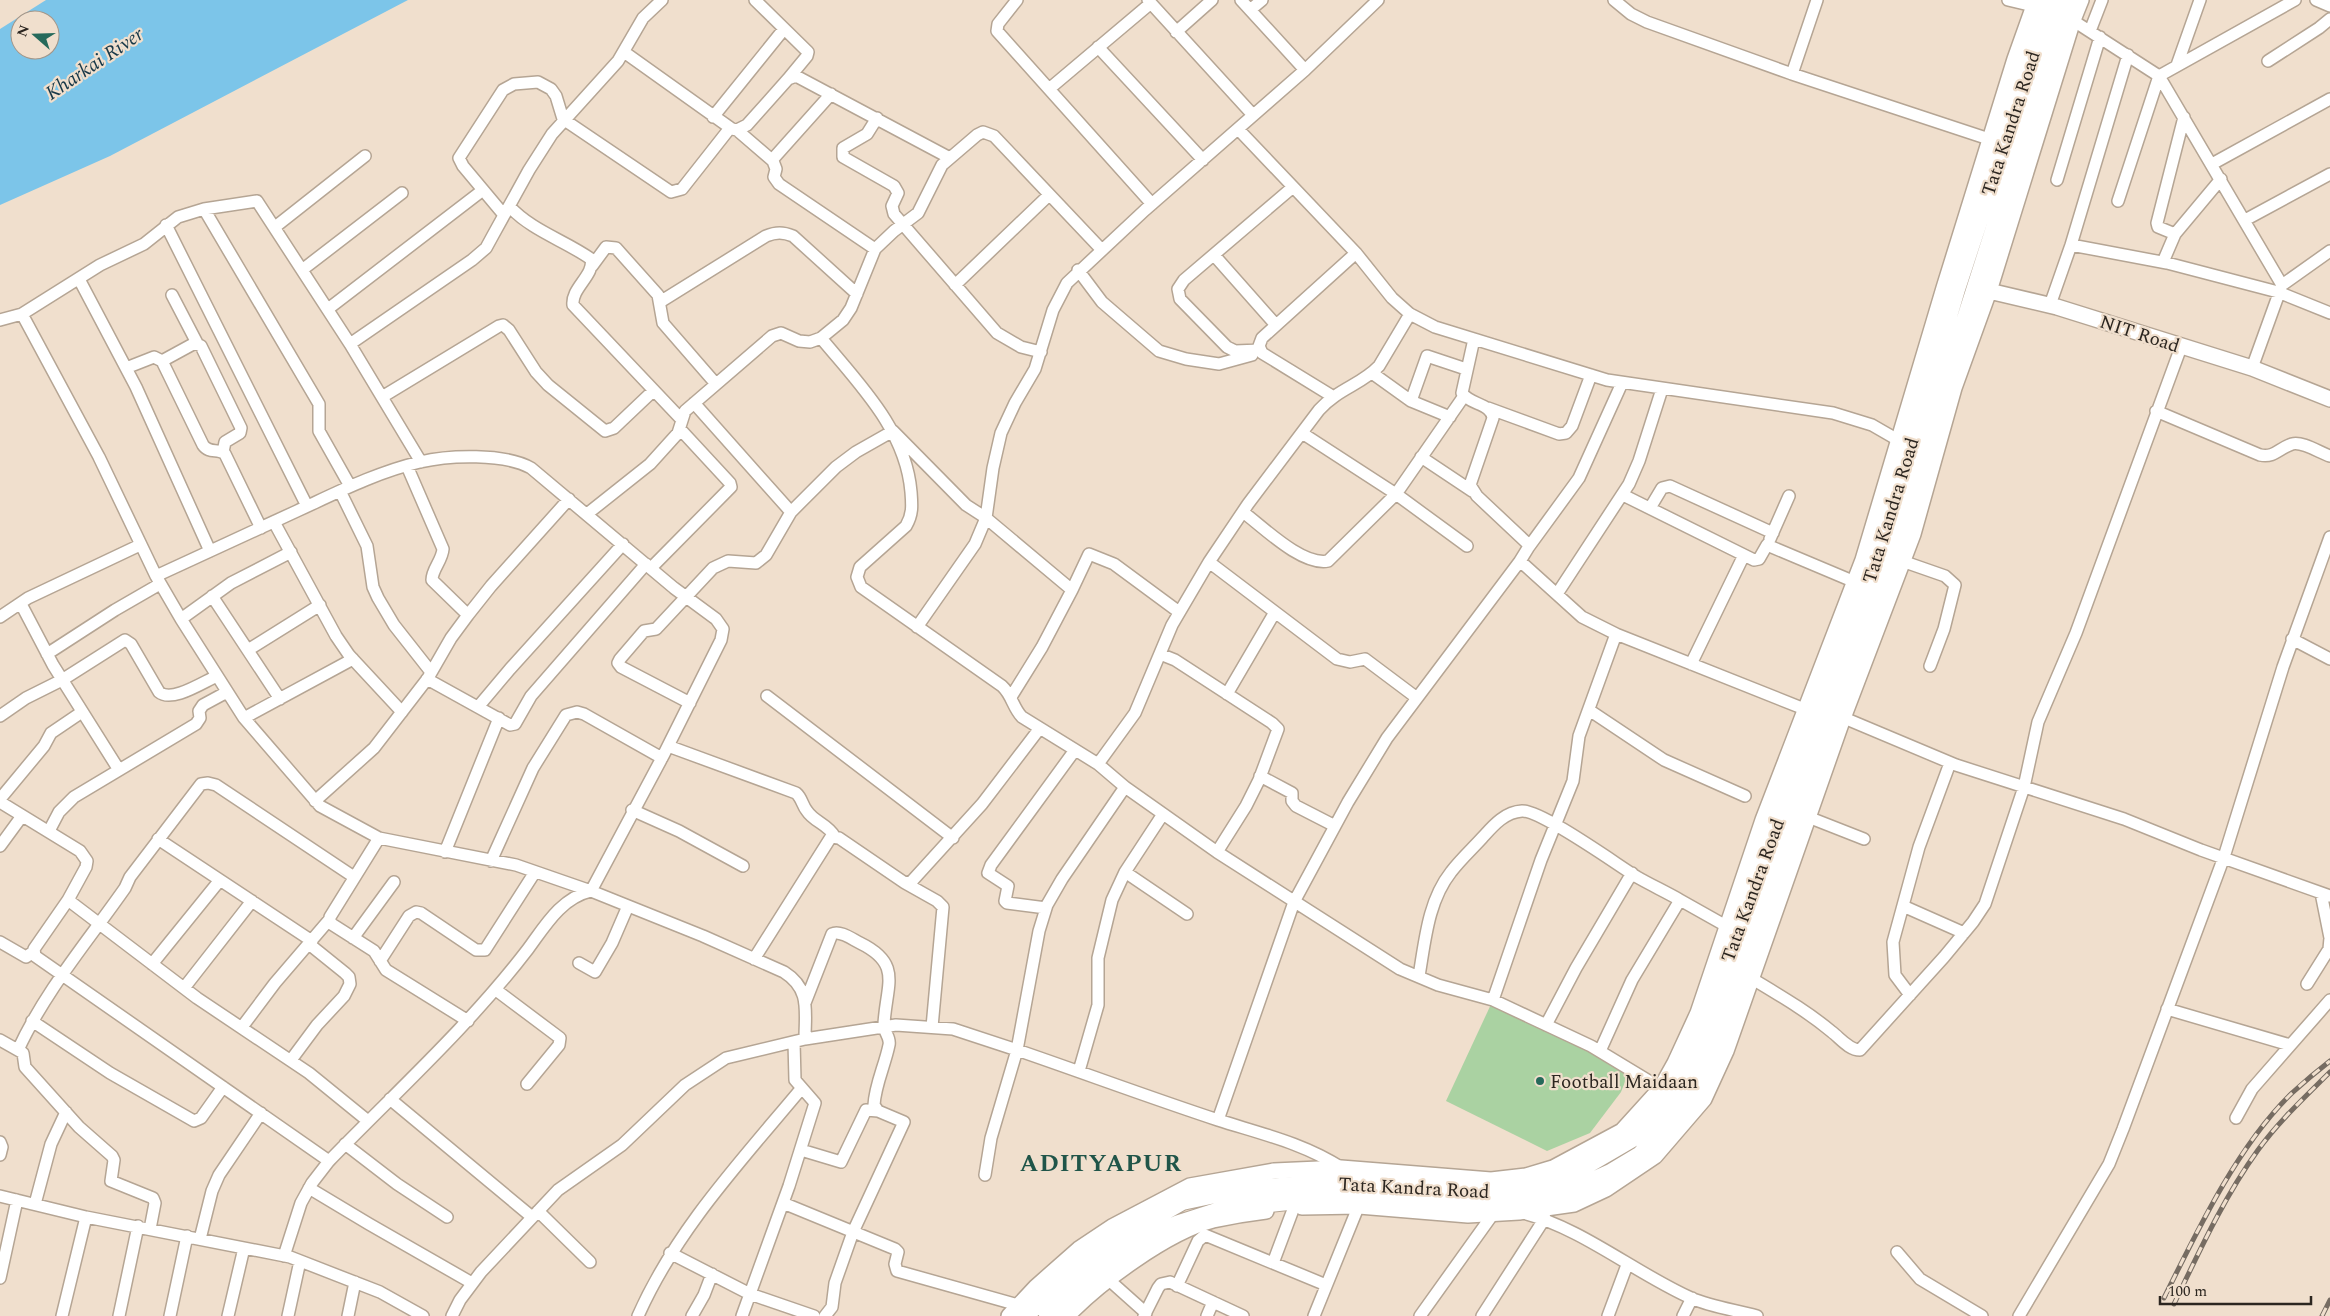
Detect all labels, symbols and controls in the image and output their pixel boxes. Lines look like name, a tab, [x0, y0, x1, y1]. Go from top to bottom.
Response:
north arrow	[10, 10, 60, 60]
water label: Kharkai River	[39, 19, 151, 108]
text: N	[11, 22, 35, 40]
street label: Tata Kandra Road	[1974, 47, 2049, 200]
street label: NIT Road	[2096, 308, 2183, 361]
street label: Tata Kandra Road	[1855, 434, 1927, 587]
street label: Tata Kandra Road	[1714, 815, 1793, 966]
place label: Football Maidaan	[1550, 1068, 1698, 1097]
marker: Football Maidaan	[1534, 1075, 1546, 1087]
district label: ADITYAPUR	[1020, 1146, 1182, 1182]
street label: Tata Kandra Road	[1338, 1170, 1490, 1207]
scale bar	[2160, 1274, 2311, 1306]
text: 100 m	[2168, 1280, 2207, 1303]

